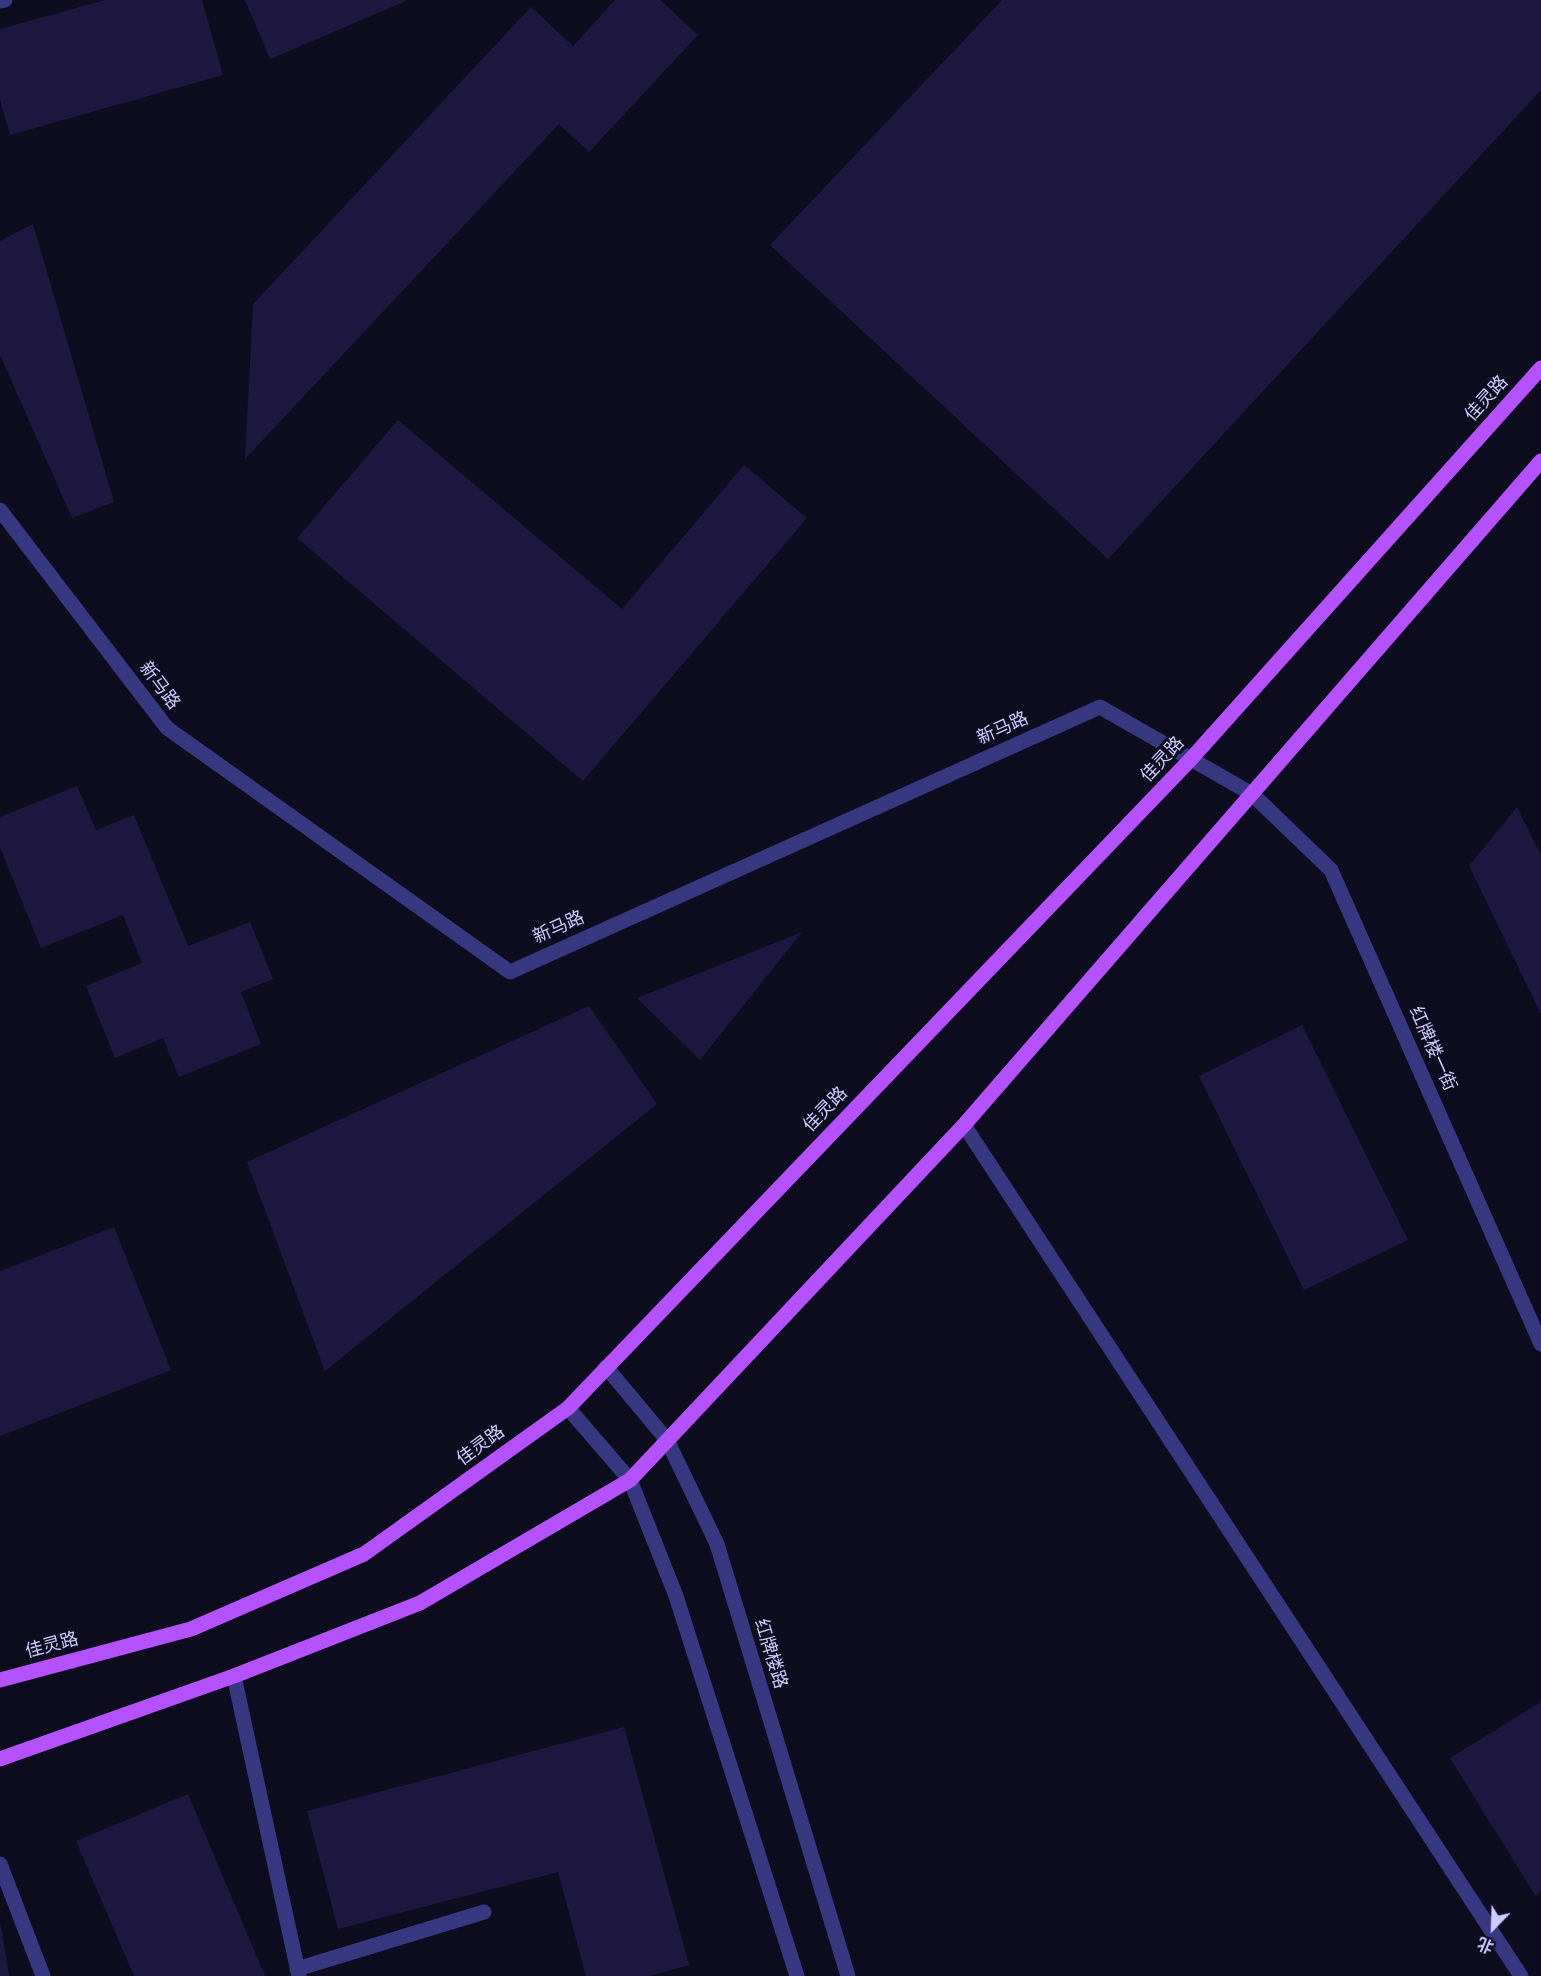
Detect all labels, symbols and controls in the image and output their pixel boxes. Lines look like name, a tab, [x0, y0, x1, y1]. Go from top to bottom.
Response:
street label: 佳灵路	[1461, 372, 1513, 426]
street label: 新马路	[134, 658, 184, 714]
street label: 新马路	[974, 708, 1032, 750]
street label: 佳灵路	[1137, 733, 1189, 787]
street label: 新马路	[530, 907, 588, 949]
street label: 红牌楼一街	[1404, 1003, 1460, 1095]
street label: 佳灵路	[799, 1083, 853, 1137]
street label: 佳灵路	[453, 1421, 509, 1471]
street label: 红牌楼路	[749, 1616, 791, 1692]
street label: 佳灵路	[23, 1629, 81, 1663]
north arrow	[1463, 1898, 1523, 1958]
text: 北	[1475, 1933, 1497, 1957]

